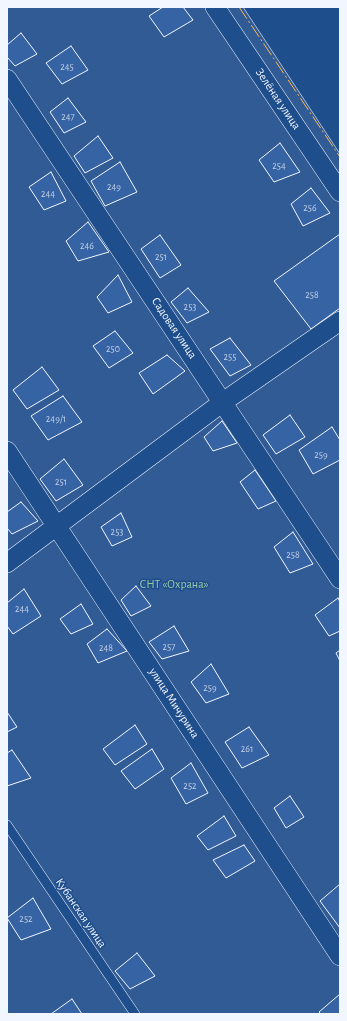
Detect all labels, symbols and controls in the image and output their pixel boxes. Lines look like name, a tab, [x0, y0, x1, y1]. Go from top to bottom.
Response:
house number: 245	[60, 61, 74, 73]
street label: Зелёная улица	[252, 66, 304, 132]
house number: 247	[61, 111, 75, 123]
house number: 254	[272, 160, 286, 172]
house number: 249	[107, 181, 121, 193]
house number: 244	[41, 188, 55, 200]
house number: 256	[303, 202, 317, 214]
house number: 246	[80, 240, 94, 252]
house number: 251	[155, 251, 167, 263]
house number: 258	[305, 289, 319, 301]
street label: Садовая улица	[148, 295, 200, 361]
house number: 253	[184, 301, 196, 313]
house number: 250	[106, 343, 120, 355]
house number: 255	[224, 351, 236, 363]
house number: 249/1	[46, 413, 66, 425]
house number: 259	[314, 449, 328, 461]
house number: 251	[55, 476, 67, 488]
house number: 253	[111, 526, 123, 538]
house number: 258	[286, 549, 300, 561]
park label: СНТ «Охрана»	[140, 577, 208, 591]
house number: 244	[15, 603, 29, 615]
house number: 257	[163, 641, 175, 653]
house number: 248	[99, 642, 113, 654]
street label: улица Мичурина	[146, 665, 202, 741]
house number: 259	[203, 682, 217, 694]
house number: 261	[241, 743, 253, 755]
house number: 252	[183, 780, 197, 792]
street label: Кубанская улица	[52, 875, 110, 951]
house number: 252	[19, 913, 33, 925]

